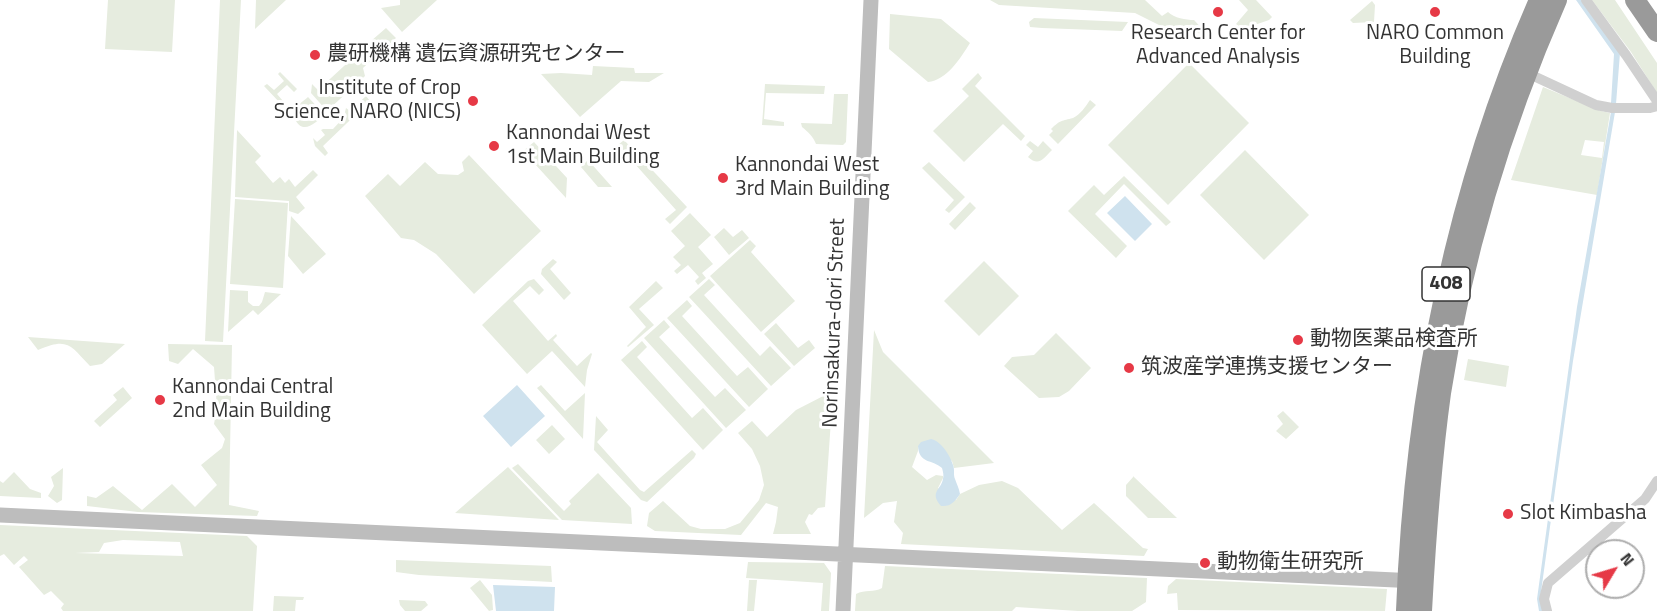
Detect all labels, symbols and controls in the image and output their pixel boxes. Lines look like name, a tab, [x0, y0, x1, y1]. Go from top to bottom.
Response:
marker: Research Center for Advanced Analysis	[1211, 5, 1225, 19]
marker: NARO Common Building	[1428, 5, 1442, 19]
place label: Research Center for Advanced Analysis	[1131, 21, 1305, 71]
place label: NARO Common Building	[1366, 21, 1504, 71]
place label: 農研機構 遺伝資源研究センター	[327, 42, 626, 68]
marker: 農研機構 遺伝資源研究センター	[308, 48, 322, 62]
place label: Institute of Crop Science, NARO (NICS)	[274, 76, 461, 126]
marker: Institute of Crop Science, NARO (NICS)	[466, 94, 480, 108]
place label: Kannondai West 1st Main Building	[506, 121, 659, 171]
marker: Kannondai West 1st Main Building	[487, 139, 501, 153]
place label: Kannondai West 3rd Main Building	[735, 153, 889, 203]
marker: Kannondai West 3rd Main Building	[716, 171, 730, 185]
street label: Norinsakura-dori Street	[819, 218, 851, 428]
road number: 408	[1422, 267, 1470, 301]
place label: 動物医薬品検査所	[1310, 327, 1478, 353]
marker: 動物医薬品検査所	[1291, 333, 1305, 347]
place label: 筑波産学連携支援センター	[1141, 355, 1393, 381]
marker: 筑波産学連携支援センター	[1122, 361, 1136, 375]
place label: Kannondai Central 2nd Main Building	[172, 375, 333, 425]
marker: Kannondai Central 2nd Main Building	[153, 393, 167, 407]
place label: Slot Kimbasha	[1520, 501, 1646, 527]
marker: Slot Kimbasha	[1501, 507, 1515, 521]
north arrow	[1585, 539, 1645, 599]
text: N	[1615, 547, 1640, 571]
place label: 動物衛生研究所	[1217, 550, 1364, 576]
marker: 動物衛生研究所	[1198, 556, 1212, 570]

